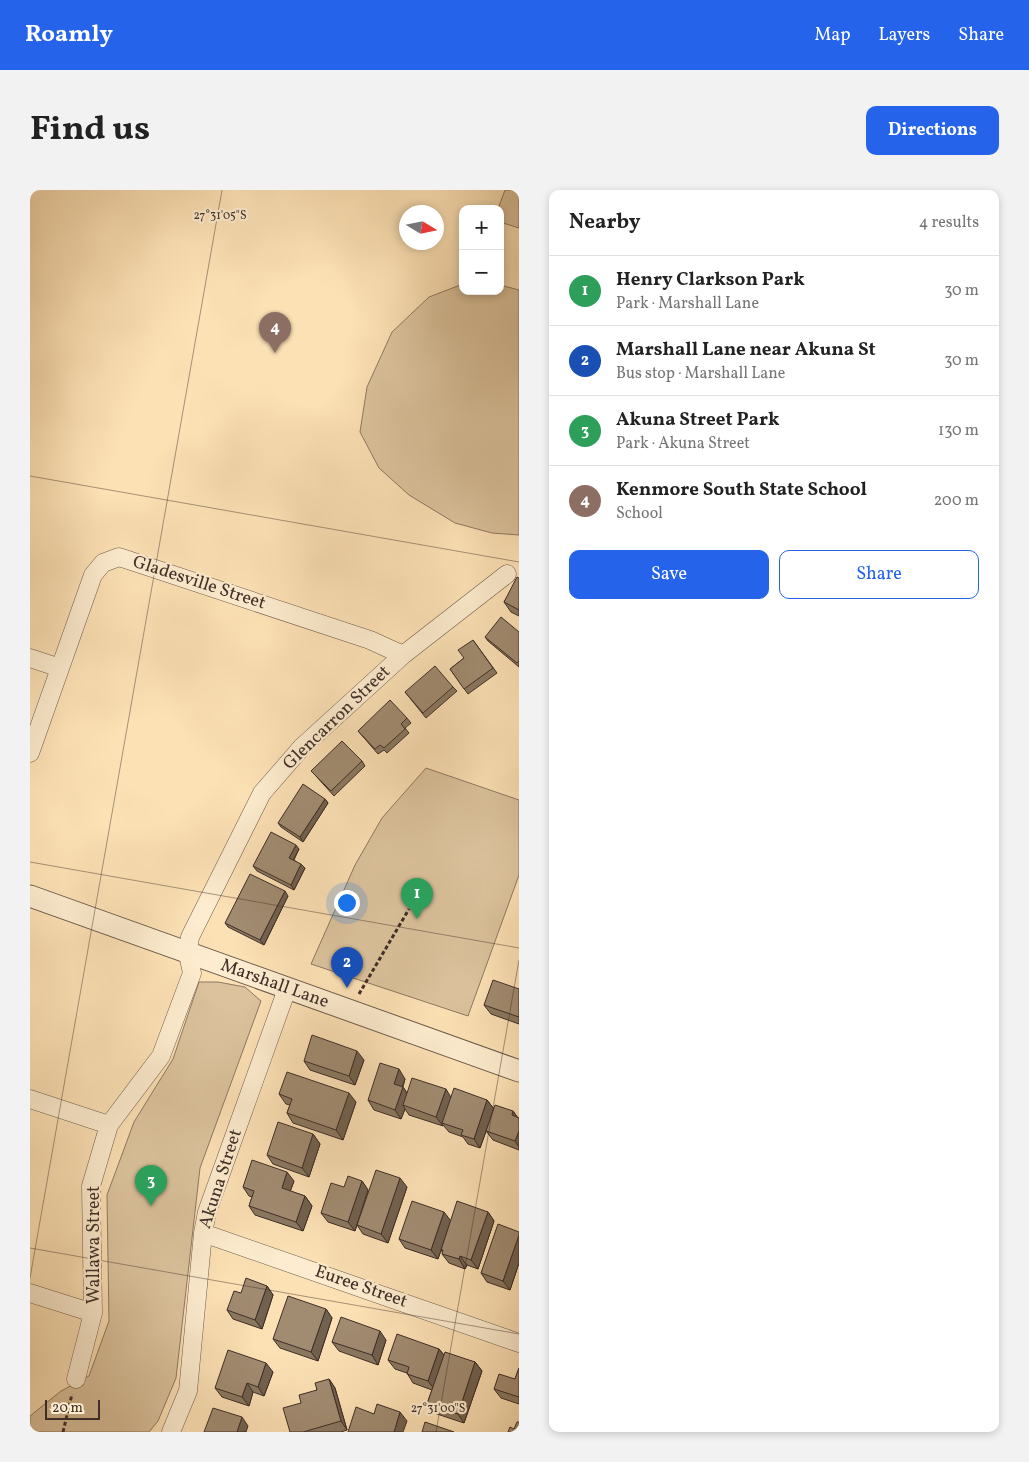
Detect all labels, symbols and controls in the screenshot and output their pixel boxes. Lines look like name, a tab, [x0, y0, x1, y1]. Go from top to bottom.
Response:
text: Roamly	[25, 18, 113, 52]
text: Map	[814, 23, 850, 48]
text: Layers	[878, 23, 930, 48]
text: Share	[958, 23, 1004, 48]
text: Find us	[30, 106, 150, 154]
button: Directions	[866, 106, 999, 155]
north arrow	[399, 205, 444, 250]
map controls	[459, 205, 504, 295]
button: +	[459, 205, 504, 250]
text: 27°31'05"S	[193, 208, 247, 224]
text: Nearby	[569, 208, 640, 237]
text: 4 results	[919, 212, 979, 234]
button: −	[459, 250, 504, 295]
text: Henry Clarkson Park	[616, 267, 805, 293]
text: 1	[582, 280, 588, 302]
text: 30 m	[944, 280, 979, 302]
text: Park · Marshall Lane	[616, 293, 759, 315]
pin: 4	[259, 312, 291, 353]
text: Marshall Lane near Akuna St	[616, 337, 876, 363]
text: 2	[581, 350, 589, 372]
text: 30 m	[944, 350, 979, 372]
text: Bus stop · Marshall Lane	[616, 363, 785, 385]
text: Akuna Street Park	[616, 407, 780, 433]
text: 3	[581, 420, 589, 442]
text: 130 m	[938, 420, 979, 442]
text: Park · Akuna Street	[616, 433, 750, 455]
text: Kenmore South State School	[616, 477, 867, 503]
text: 4	[580, 490, 590, 512]
text: 200 m	[934, 490, 979, 512]
text: School	[616, 503, 663, 525]
street label: Gladesville Street	[129, 550, 269, 616]
button: Save	[569, 550, 769, 599]
button: Share	[779, 550, 979, 599]
street label: Glencarron Street	[278, 660, 396, 776]
pin: 1	[401, 878, 433, 919]
your location	[334, 890, 360, 916]
pin: 2	[331, 947, 363, 988]
street label: Marshall Lane	[217, 953, 332, 1014]
street label: Akuna Street	[193, 1126, 249, 1232]
pin: 3	[135, 1165, 167, 1206]
street label: Wallawa Street	[82, 1186, 107, 1304]
street label: Euree Street	[311, 1259, 411, 1315]
scale bar	[45, 1397, 100, 1420]
text: 20 m	[52, 1399, 83, 1418]
text: 27°31'00"S	[411, 1401, 465, 1417]

